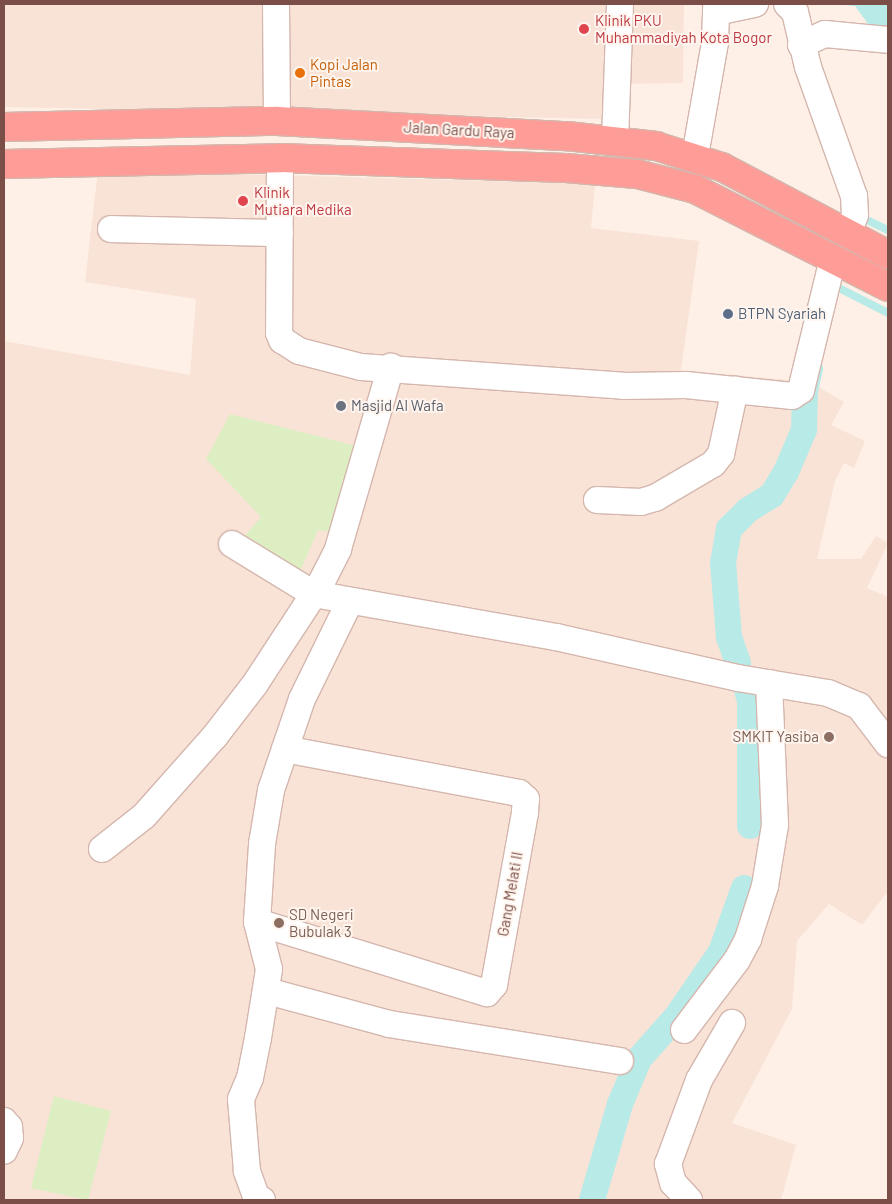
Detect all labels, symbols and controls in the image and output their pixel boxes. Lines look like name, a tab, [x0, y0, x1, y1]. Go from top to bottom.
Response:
place label: Klinik PKU Muhammadiyah Kota Bogor	[595, 11, 772, 46]
marker: Klinik PKU Muhammadiyah Kota Bogor	[577, 22, 591, 36]
place label: Kopi Jalan Pintas	[310, 55, 378, 90]
marker: Kopi Jalan Pintas	[294, 67, 306, 79]
street label: Jalan Gardu Raya	[403, 118, 515, 142]
place label: Klinik Mutiara Medika	[254, 183, 352, 218]
marker: Klinik Mutiara Medika	[236, 194, 250, 208]
place label: BTPN Syariah	[738, 305, 826, 323]
marker: BTPN Syariah	[722, 308, 734, 320]
place label: Masjid Al Wafa	[351, 397, 444, 415]
marker: Masjid Al Wafa	[335, 400, 347, 412]
place label: SMKIT Yasiba	[733, 728, 819, 746]
marker: SMKIT Yasiba	[823, 731, 835, 743]
street label: Gang Melati II	[494, 850, 526, 938]
place label: SD Negeri Bubulak 3	[289, 905, 353, 940]
marker: SD Negeri Bubulak 3	[273, 917, 285, 929]

